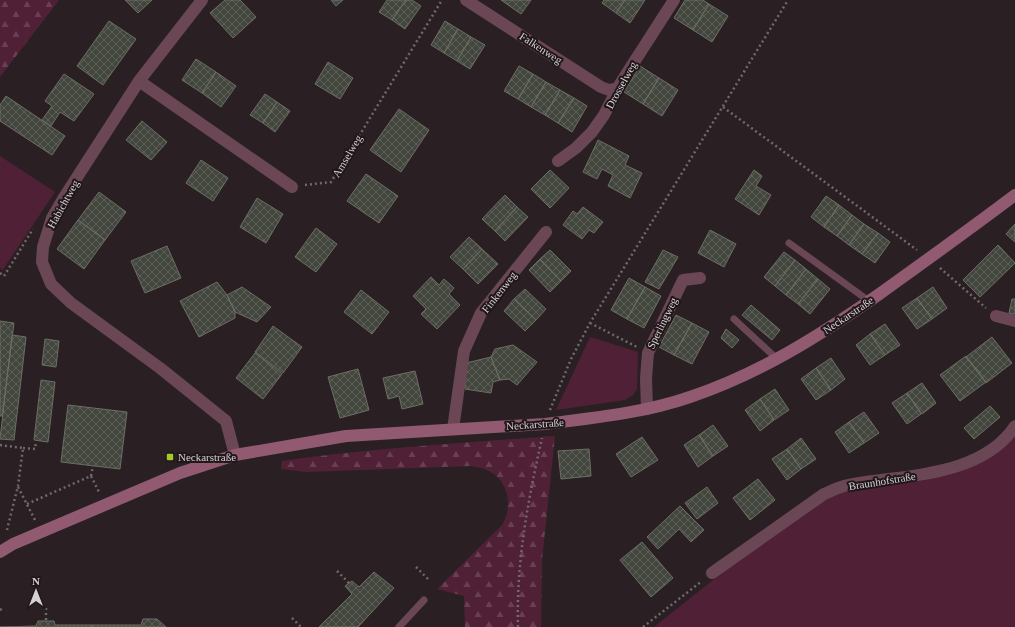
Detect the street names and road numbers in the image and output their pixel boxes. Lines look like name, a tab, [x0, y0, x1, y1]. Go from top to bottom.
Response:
street label: Falkenweg	[517, 30, 565, 66]
street label: Drosselweg	[603, 59, 639, 111]
street label: Amselweg	[330, 132, 365, 179]
street label: Habichtweg	[45, 177, 81, 230]
street label: Finkenweg	[479, 269, 519, 315]
street label: Neckarstraße	[821, 294, 875, 336]
street label: Sperlingweg	[644, 295, 680, 351]
street label: Neckarstraße	[506, 416, 564, 432]
street label: Braunhofstraße	[848, 470, 917, 492]

